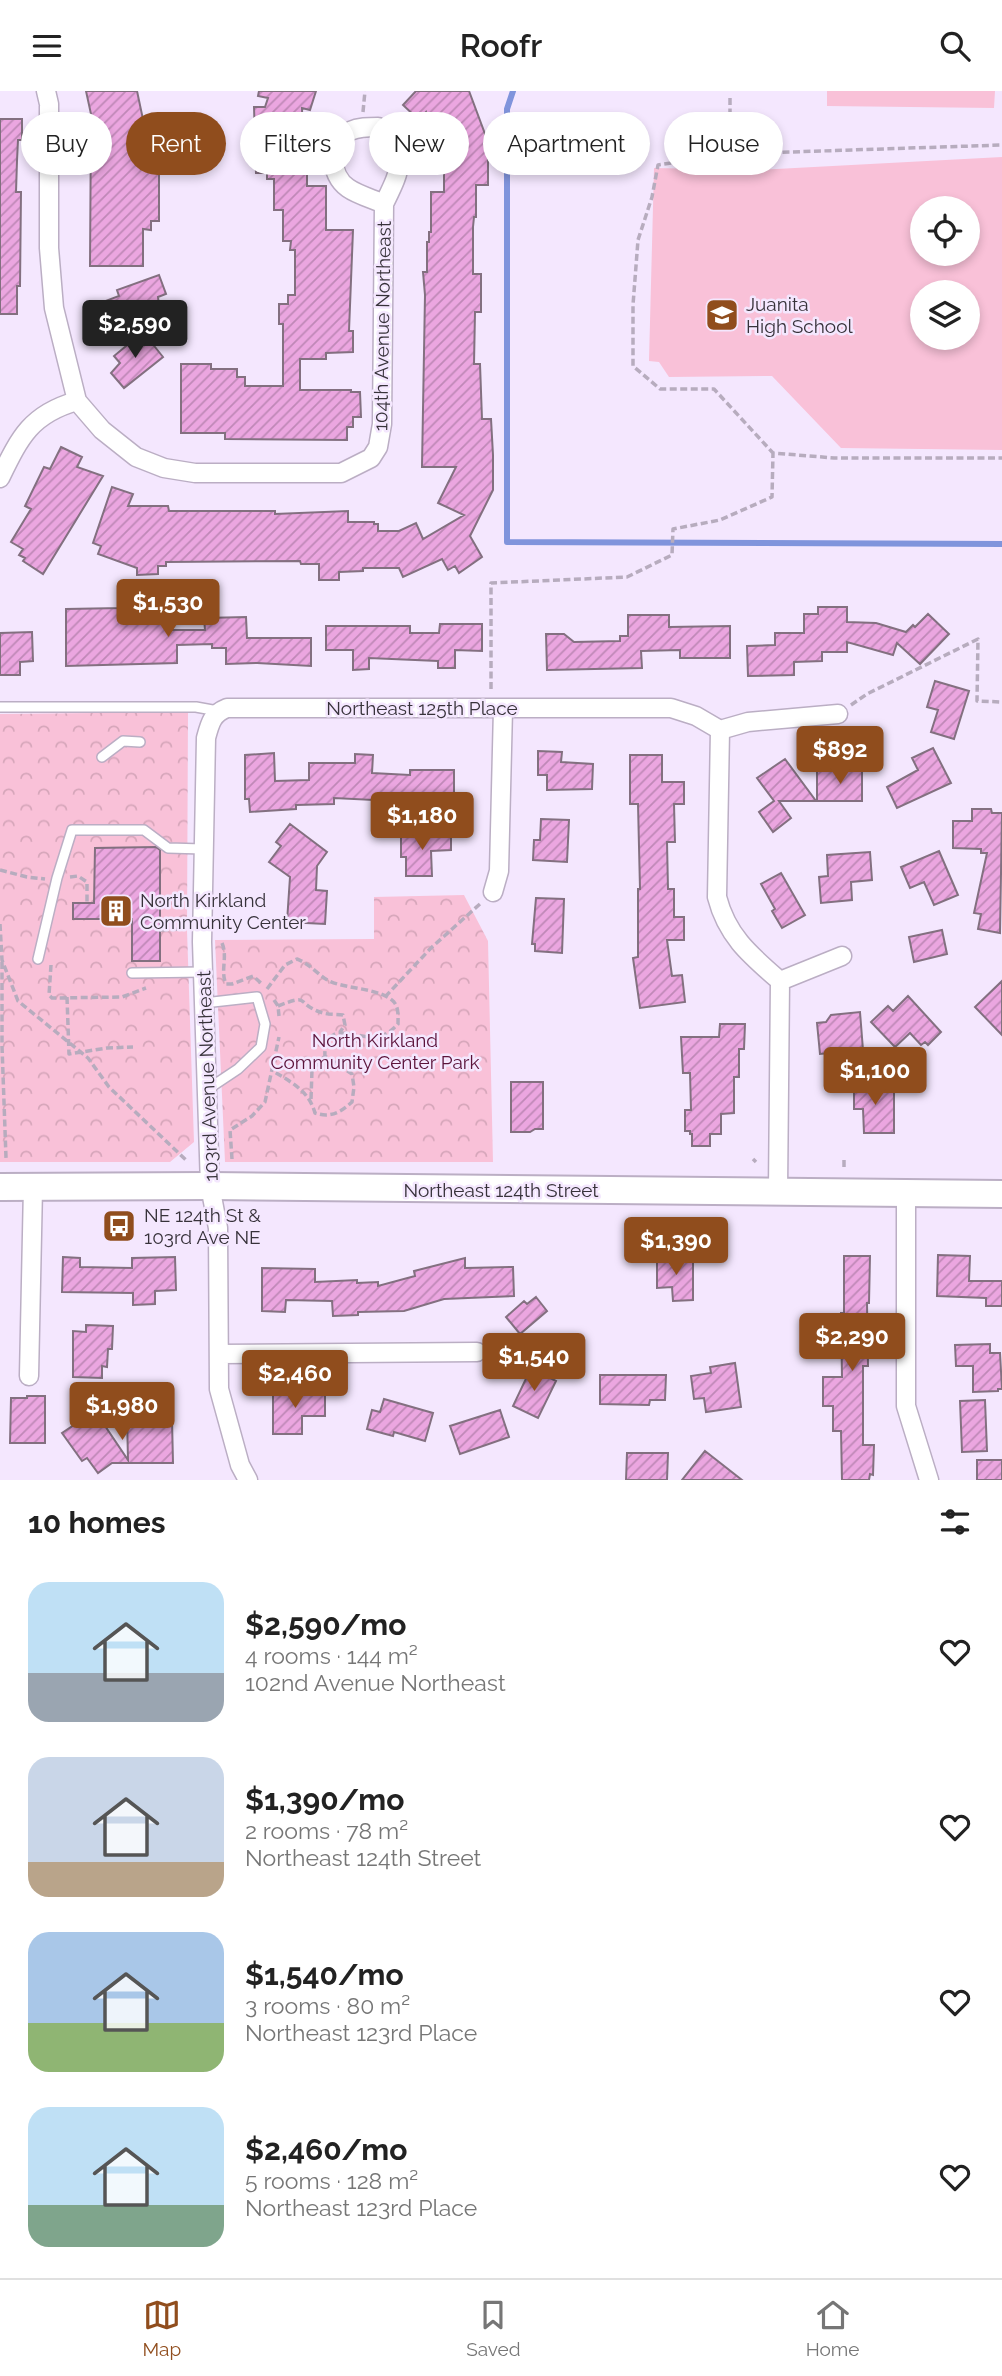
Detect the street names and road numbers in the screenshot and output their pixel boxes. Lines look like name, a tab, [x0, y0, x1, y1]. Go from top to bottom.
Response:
street label: 104th Avenue Northeast	[369, 220, 395, 431]
street label: Northeast 125th Place	[326, 697, 518, 719]
street label: 103rd Avenue Northeast	[192, 970, 222, 1182]
street label: Northeast 124th Street	[403, 1179, 599, 1201]

